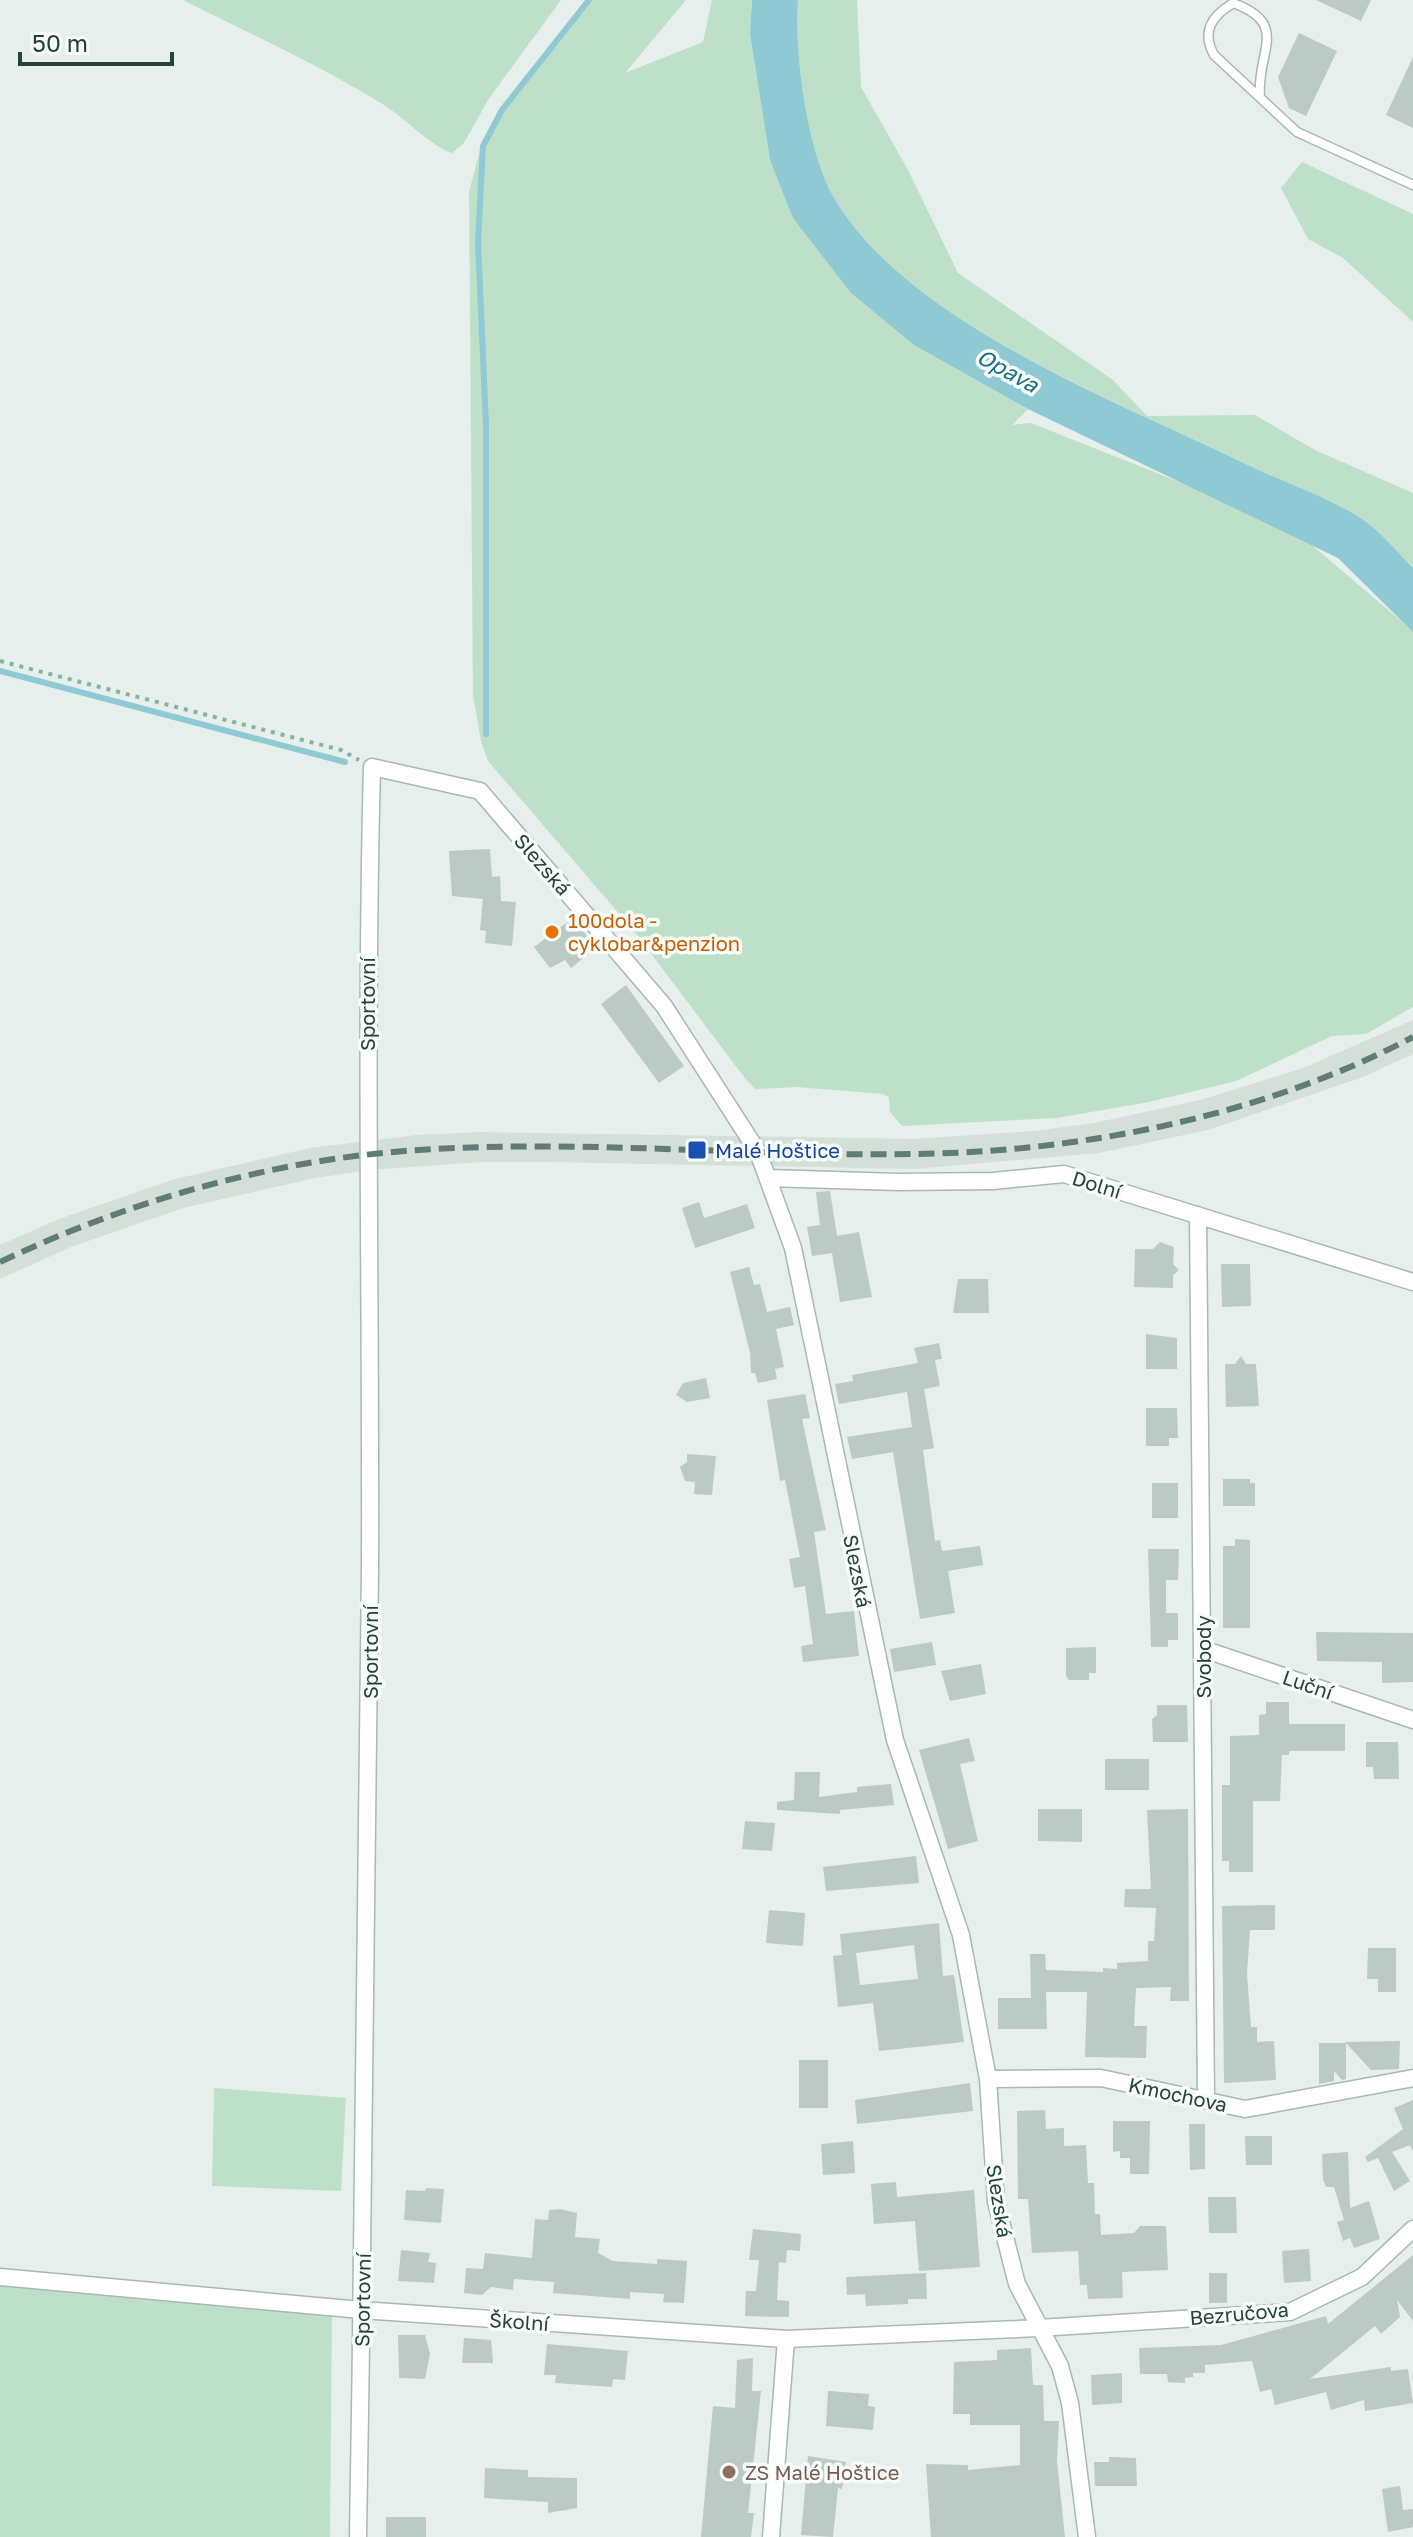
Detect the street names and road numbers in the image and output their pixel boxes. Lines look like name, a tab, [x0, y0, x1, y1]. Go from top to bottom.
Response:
street label: Slezská	[510, 828, 576, 900]
street label: Sportovní	[355, 955, 379, 1051]
street label: Dolní	[1070, 1165, 1126, 1203]
street label: Slezská	[839, 1532, 877, 1610]
street label: Sportovní	[358, 1603, 382, 1699]
street label: Svobody	[1191, 1615, 1215, 1699]
street label: Luční	[1280, 1664, 1338, 1704]
street label: Kmochova	[1126, 2072, 1230, 2116]
street label: Slezská	[982, 2163, 1018, 2239]
street label: Sportovní	[349, 2251, 375, 2347]
street label: Bezručova	[1188, 2297, 1290, 2329]
street label: Školní	[488, 2307, 551, 2335]

